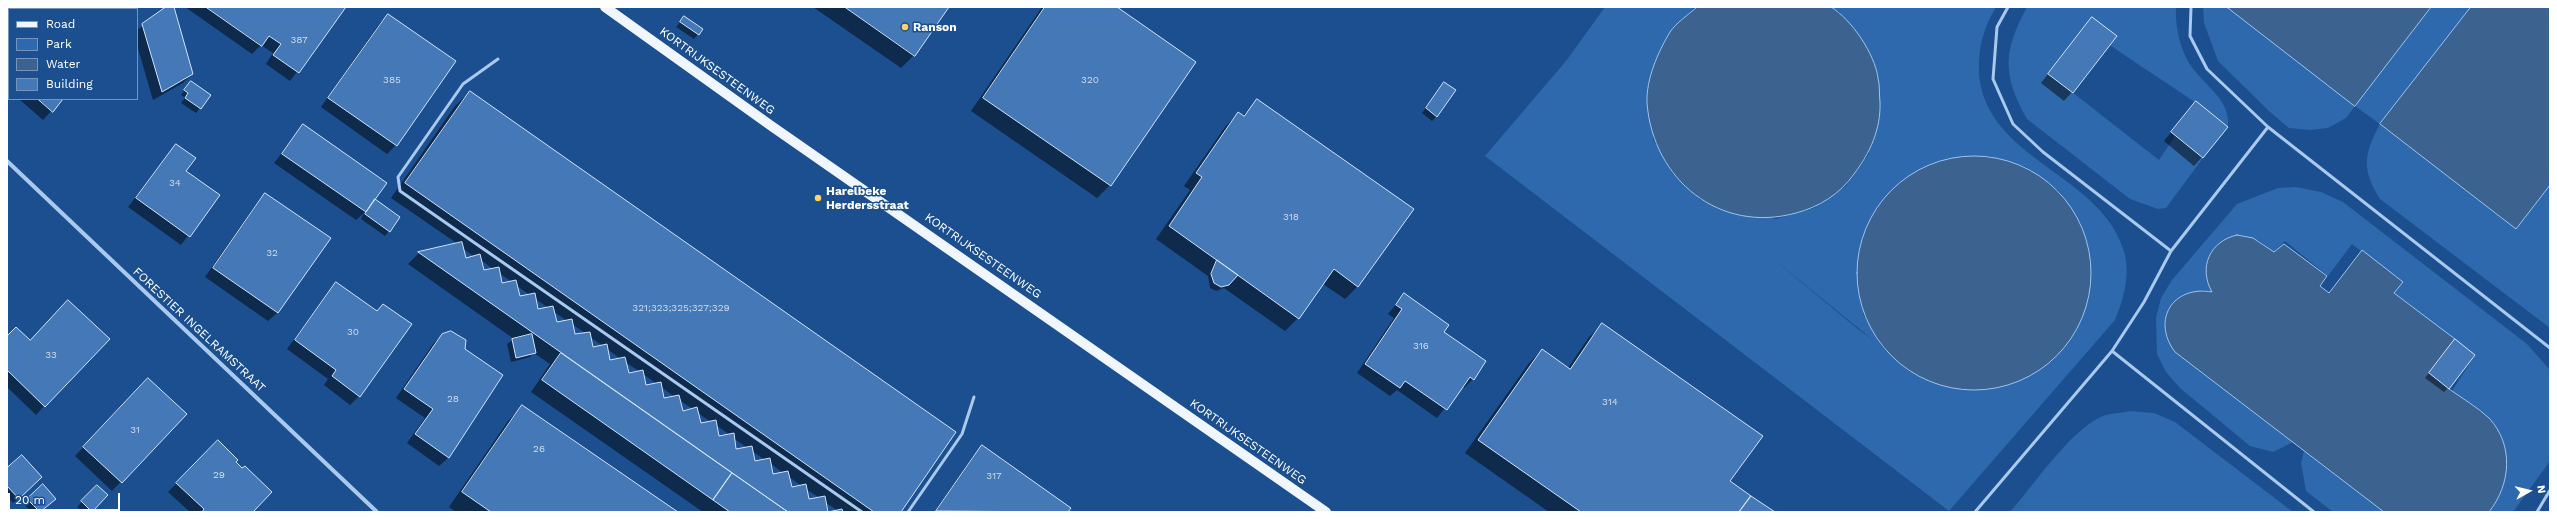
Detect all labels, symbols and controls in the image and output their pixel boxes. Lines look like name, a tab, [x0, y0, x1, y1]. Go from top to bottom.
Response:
legend	[8, 8, 138, 100]
text: Road	[46, 17, 75, 31]
place label: Ranson	[913, 20, 957, 34]
marker: Ranson	[900, 22, 910, 32]
street label: KORTRIJKSESTEENWEG	[656, 24, 778, 118]
house number: 387	[290, 34, 308, 46]
text: Park	[46, 37, 72, 51]
text: Water	[46, 57, 80, 71]
house number: 385	[383, 74, 401, 86]
house number: 320	[1081, 74, 1099, 86]
text: Building	[46, 77, 93, 91]
house number: 34	[169, 177, 181, 189]
place label: Harelbeke Herdersstraat	[826, 184, 909, 212]
marker: Harelbeke Herdersstraat	[813, 193, 823, 203]
street label: KORTRIJKSESTEENWEG	[922, 210, 1044, 302]
house number: 318	[1283, 211, 1299, 223]
house number: 32	[266, 247, 278, 259]
street label: FORESTIER INGELRAMSTRAAT	[130, 265, 268, 395]
house number: 321;323;325;327;329	[632, 302, 730, 314]
house number: 30	[347, 326, 359, 338]
house number: 316	[1413, 340, 1429, 352]
house number: 33	[45, 349, 57, 361]
house number: 28	[447, 393, 459, 405]
street label: KORTRIJKSESTEENWEG	[1187, 396, 1309, 488]
house number: 314	[1602, 396, 1618, 408]
house number: 31	[130, 424, 140, 436]
house number: 26	[533, 443, 545, 455]
house number: 29	[213, 469, 225, 481]
house number: 317	[986, 470, 1002, 482]
north arrow	[2509, 471, 2549, 511]
text: N	[2534, 484, 2548, 494]
scale bar	[10, 485, 122, 511]
text: 20 m	[15, 493, 45, 507]

